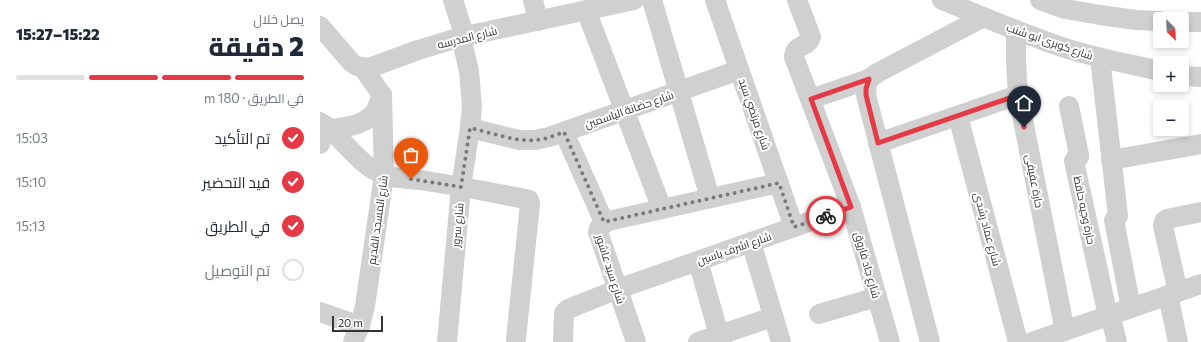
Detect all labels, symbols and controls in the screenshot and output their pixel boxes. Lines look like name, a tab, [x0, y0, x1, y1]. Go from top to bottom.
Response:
text: يصل خلال	[253, 11, 304, 27]
north arrow	[1153, 12, 1189, 48]
map controls	[1153, 12, 1189, 136]
street label: شارع كوبرى ابو شنب	[1004, 20, 1095, 64]
street label: شارع المدرسه	[436, 23, 499, 53]
text: 15:22–15:27	[16, 25, 100, 43]
text: 2 دقيقة	[209, 30, 304, 61]
button: +	[1153, 56, 1189, 92]
street label: شارع مرتضي سيد	[735, 76, 773, 152]
pin	[1007, 86, 1041, 127]
street label: شارع حضانة الياسمين	[583, 88, 676, 132]
text: في الطريق · 180 m	[204, 90, 304, 106]
icon: home	[1013, 92, 1035, 114]
button: −	[1153, 100, 1189, 136]
icon: check	[282, 127, 304, 149]
text: تم التأكيد	[214, 129, 270, 147]
text: 15:03	[16, 130, 48, 146]
pin	[394, 138, 428, 179]
icon: bag	[400, 144, 422, 166]
street label: حارة عفيفى	[1022, 153, 1047, 209]
icon: check	[282, 171, 304, 193]
text: قيد التحضير	[202, 173, 270, 191]
text: 15:10	[16, 174, 46, 190]
street label: شارع المسجد القديم	[364, 175, 392, 266]
street label: حارة وجيه حافظ	[1070, 175, 1099, 245]
street label: شارع عماد رشدى	[970, 191, 1004, 268]
courier	[806, 196, 846, 236]
street label: شارع سرور	[448, 202, 467, 249]
icon: bike	[815, 205, 837, 227]
icon: check	[282, 215, 304, 237]
text: في الطريق	[205, 217, 270, 235]
text: 15:13	[16, 218, 45, 234]
street label: شارع اشرف ياسين	[695, 229, 774, 269]
street label: شارع جاد فاروق	[850, 230, 884, 300]
street label: شارع سيد عاشور	[592, 232, 628, 306]
text: تم التوصيل	[205, 261, 270, 279]
scale bar	[332, 314, 383, 333]
text: 20 m	[338, 316, 363, 329]

